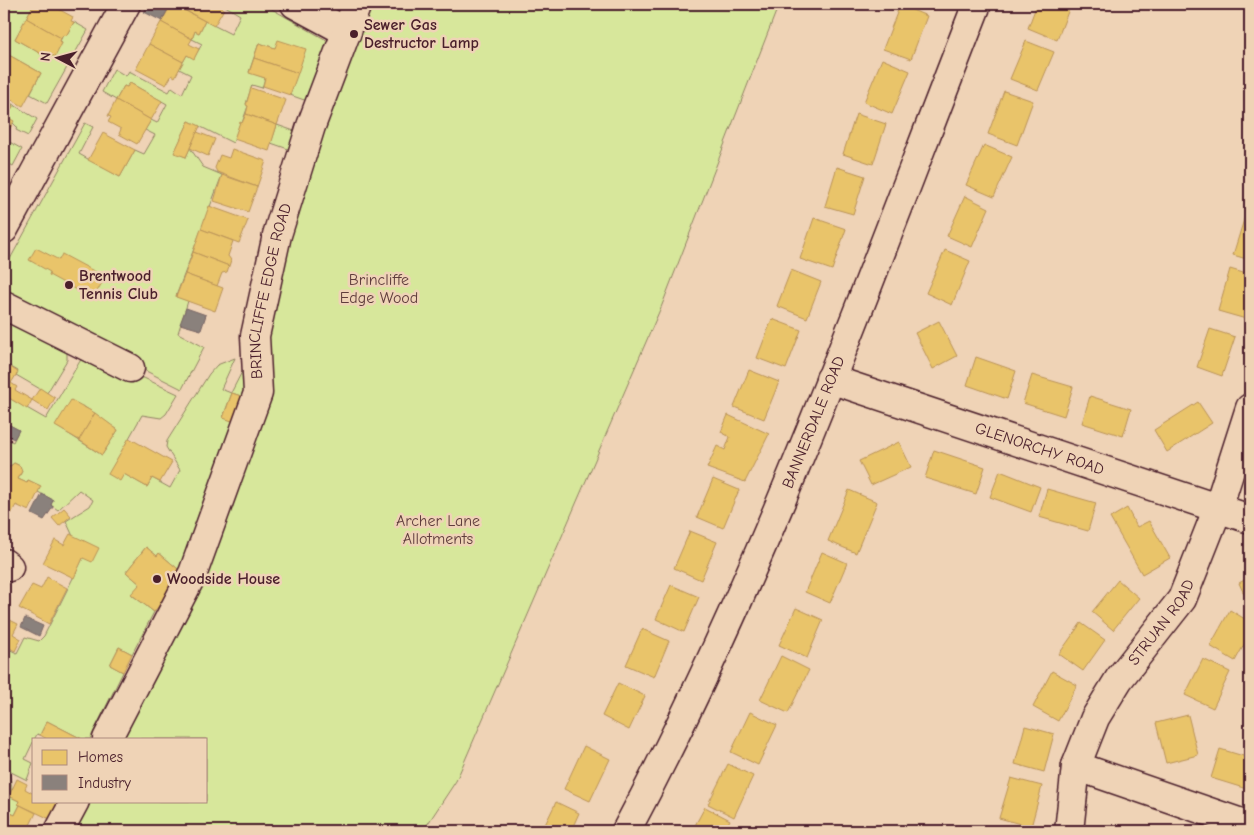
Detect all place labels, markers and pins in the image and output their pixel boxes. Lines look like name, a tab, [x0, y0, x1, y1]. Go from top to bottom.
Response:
place label: Sewer Gas Destructor Lamp	[364, 16, 479, 52]
marker: Sewer Gas Destructor Lamp	[348, 28, 360, 40]
place label: Brentwood Tennis Club	[79, 267, 158, 303]
marker: Brentwood Tennis Club	[63, 279, 75, 291]
place label: Woodside House	[167, 570, 280, 588]
marker: Woodside House	[151, 573, 163, 585]

